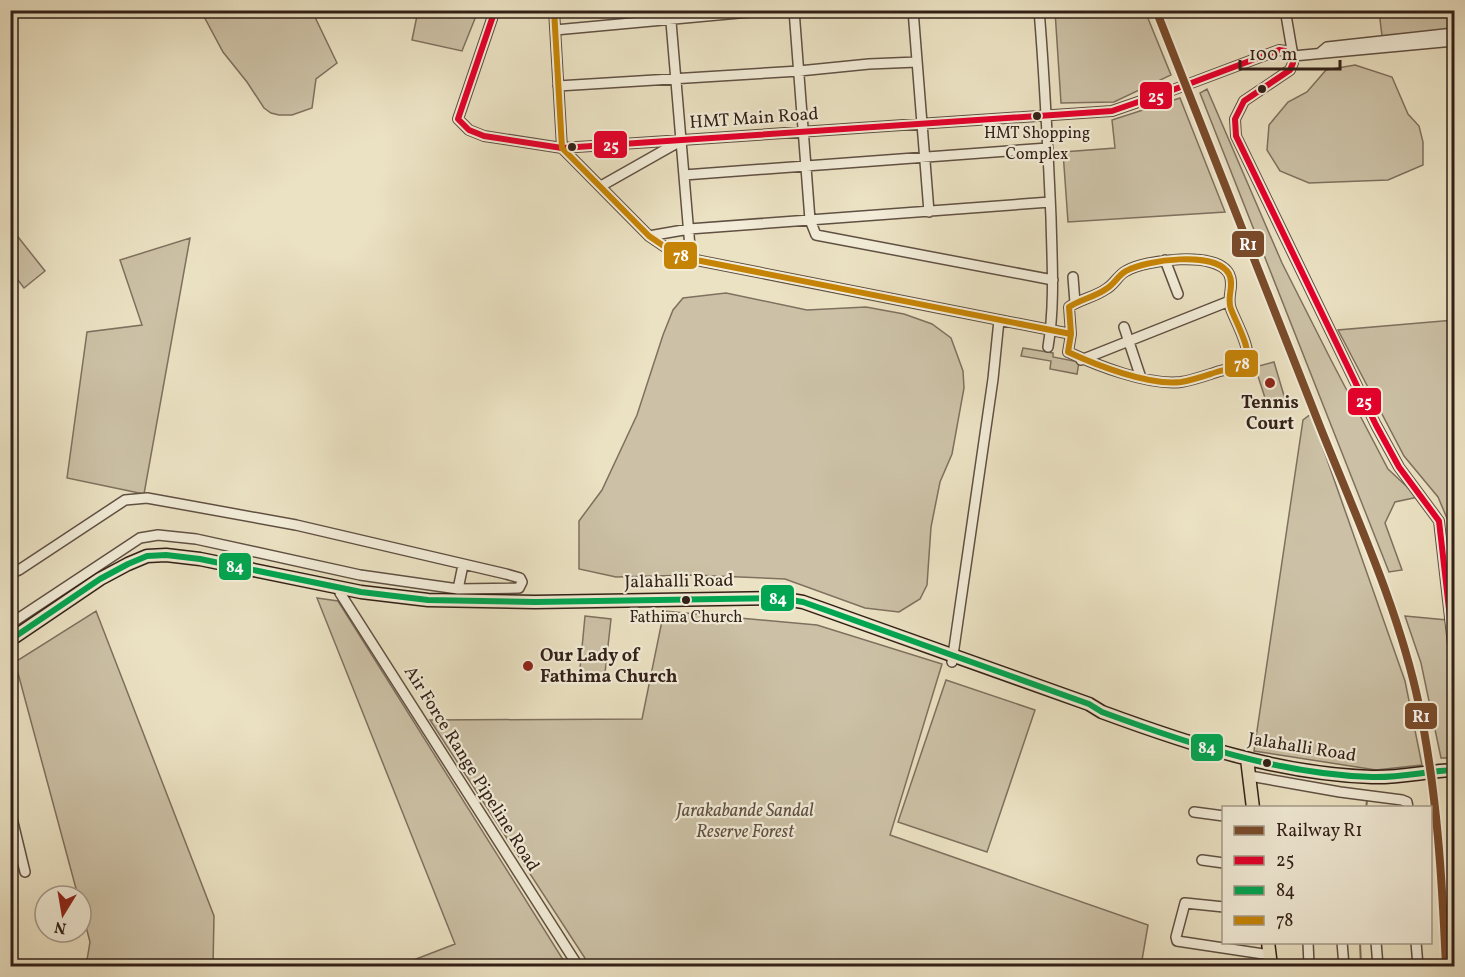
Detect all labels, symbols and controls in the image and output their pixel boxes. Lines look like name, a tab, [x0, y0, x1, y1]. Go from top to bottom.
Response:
scale bar	[1240, 33, 1340, 71]
text: 100 m	[1249, 43, 1298, 68]
line badge: 25	[1139, 81, 1173, 110]
unlabelled marker	[1256, 83, 1268, 95]
text: 25	[1148, 87, 1164, 109]
street label: HMT Main Road	[689, 102, 819, 136]
marker: HMT Shopping Complex	[1031, 110, 1043, 122]
place label: HMT Shopping Complex	[984, 123, 1090, 166]
line badge: 25	[593, 130, 628, 159]
text: 25	[603, 136, 619, 158]
unlabelled marker	[566, 141, 578, 153]
line badge: R1	[1231, 230, 1265, 258]
text: R1	[1239, 235, 1257, 257]
line badge: 78	[663, 241, 698, 270]
text: 78	[673, 246, 689, 268]
line badge: 78	[1224, 349, 1259, 378]
text: 78	[1234, 354, 1250, 376]
marker: Tennis Court	[1263, 376, 1277, 390]
line badge: 25	[1347, 387, 1382, 416]
place label: Tennis Court	[1241, 391, 1299, 437]
text: 25	[1356, 392, 1372, 414]
line badge: 84	[218, 552, 252, 581]
text: 84	[226, 557, 244, 579]
street label: Jalahalli Road	[624, 569, 734, 595]
line badge: 84	[760, 584, 795, 612]
text: 84	[769, 589, 787, 611]
marker: Fathima Church	[680, 594, 692, 606]
place label: Fathima Church	[629, 607, 743, 629]
place label: Our Lady of Fathima Church	[540, 644, 678, 690]
marker: Our Lady of Fathima Church	[521, 659, 535, 673]
street label: Air Force Range Pipeline Road	[397, 661, 545, 877]
line badge: R1	[1404, 702, 1438, 730]
text: R1	[1412, 707, 1430, 729]
street label: Jalahalli Road	[1246, 727, 1358, 769]
line badge: 84	[1190, 733, 1224, 762]
text: 84	[1198, 738, 1216, 760]
unlabelled marker	[1261, 757, 1273, 769]
park label: Jarakabande Sandal Reserve Forest	[674, 799, 814, 845]
legend	[1222, 806, 1432, 944]
text: Railway R1	[1276, 819, 1363, 844]
text: 25	[1276, 849, 1294, 874]
text: 84	[1276, 879, 1295, 904]
north arrow	[33, 884, 93, 944]
text: 78	[1276, 909, 1293, 934]
text: N	[52, 915, 68, 939]

